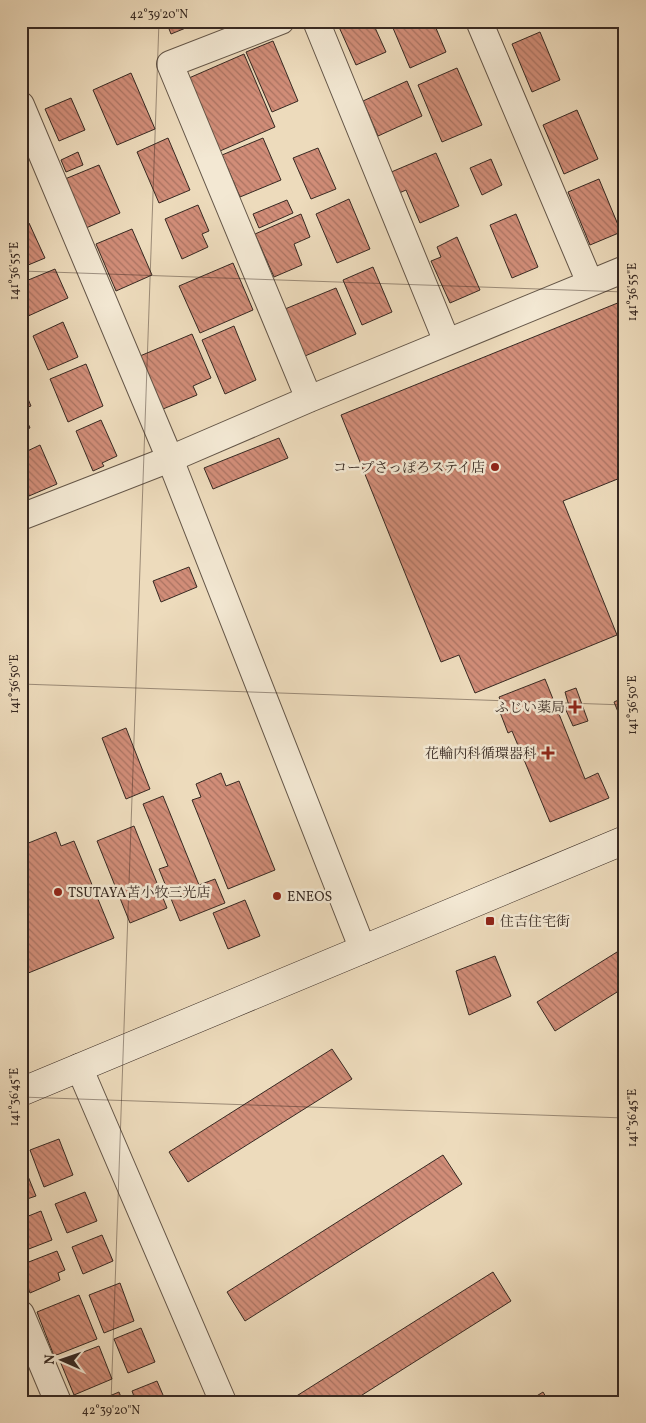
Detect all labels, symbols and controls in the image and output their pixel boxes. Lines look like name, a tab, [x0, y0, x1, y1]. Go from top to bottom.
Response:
text: 42°39'20"N	[130, 7, 188, 23]
text: 141°36'55"E	[7, 242, 23, 300]
text: 141°36'55"E	[625, 263, 641, 321]
place label: コープさっぽろステイ店	[333, 459, 485, 478]
marker: コープさっぽろステイ店	[489, 461, 501, 473]
text: 141°36'50"E	[7, 654, 23, 714]
text: 141°36'50"E	[625, 675, 641, 735]
place label: ふじい薬局	[495, 699, 565, 718]
marker: ふじい薬局	[569, 701, 581, 713]
place label: 花輪内科循環器科	[425, 745, 537, 764]
marker: 花輪内科循環器科	[541, 746, 555, 760]
place label: TSUTAYA苫小牧三光店	[68, 884, 210, 903]
marker: TSUTAYA苫小牧三光店	[52, 886, 64, 898]
place label: ENEOS	[287, 888, 332, 907]
marker: ENEOS	[271, 890, 283, 902]
place label: 住吉住宅街	[500, 913, 570, 932]
marker: 住吉住宅街	[484, 915, 496, 927]
text: 141°36'45"E	[7, 1068, 23, 1126]
text: 141°36'45"E	[625, 1089, 641, 1147]
north arrow	[38, 1336, 88, 1386]
text: N	[41, 1354, 60, 1365]
text: 42°39'20"N	[82, 1403, 140, 1419]

